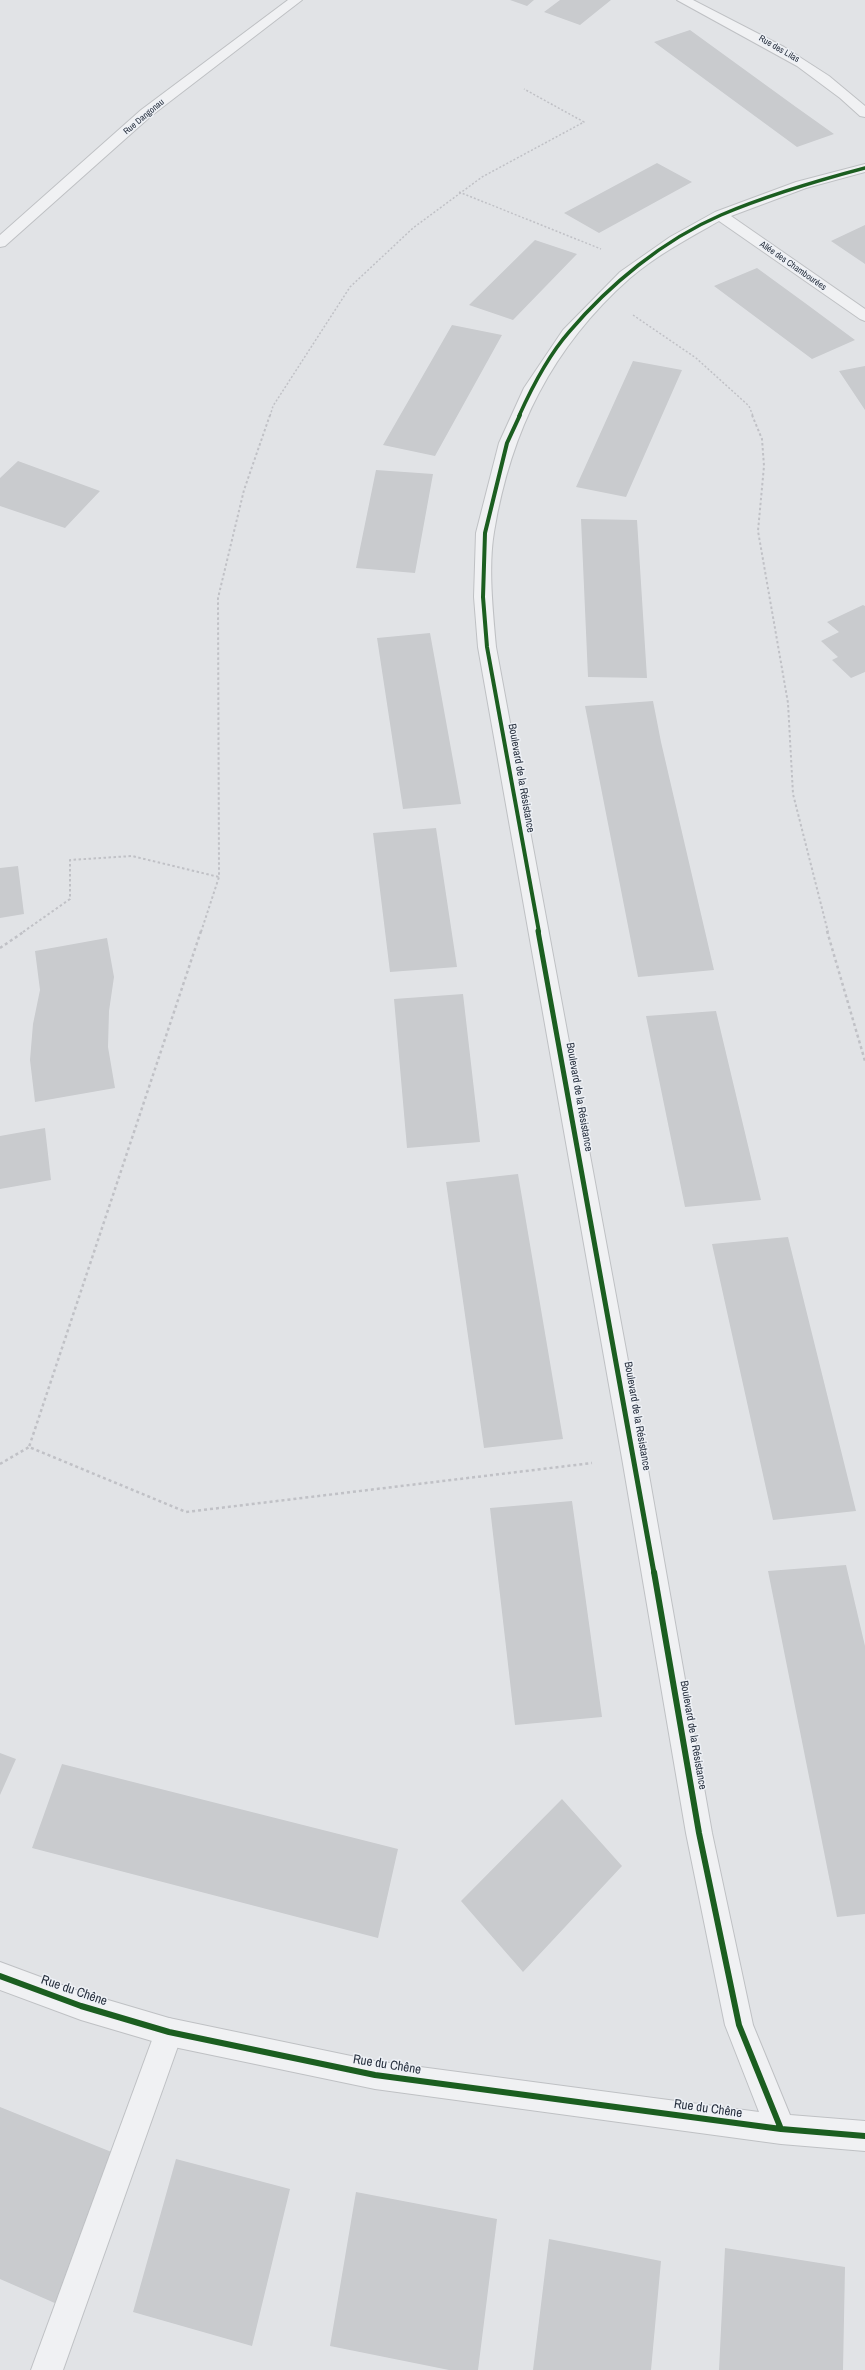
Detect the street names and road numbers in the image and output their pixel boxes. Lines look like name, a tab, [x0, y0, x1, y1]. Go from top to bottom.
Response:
street label: Rue des Lilas	[757, 33, 801, 65]
street label: Rue Dangonau	[122, 97, 166, 137]
street label: Allée des Chambourées	[758, 239, 828, 293]
street label: Boulevard de la Résistance	[505, 723, 537, 833]
street label: Boulevard de la Résistance	[563, 1042, 595, 1152]
street label: Boulevard de la Résistance	[621, 1361, 653, 1471]
street label: Boulevard de la Résistance	[677, 1680, 709, 1790]
street label: Rue du Chêne	[39, 1972, 109, 2010]
street label: Rue du Chêne	[352, 2052, 422, 2078]
street label: Rue du Chêne	[673, 2096, 743, 2122]

